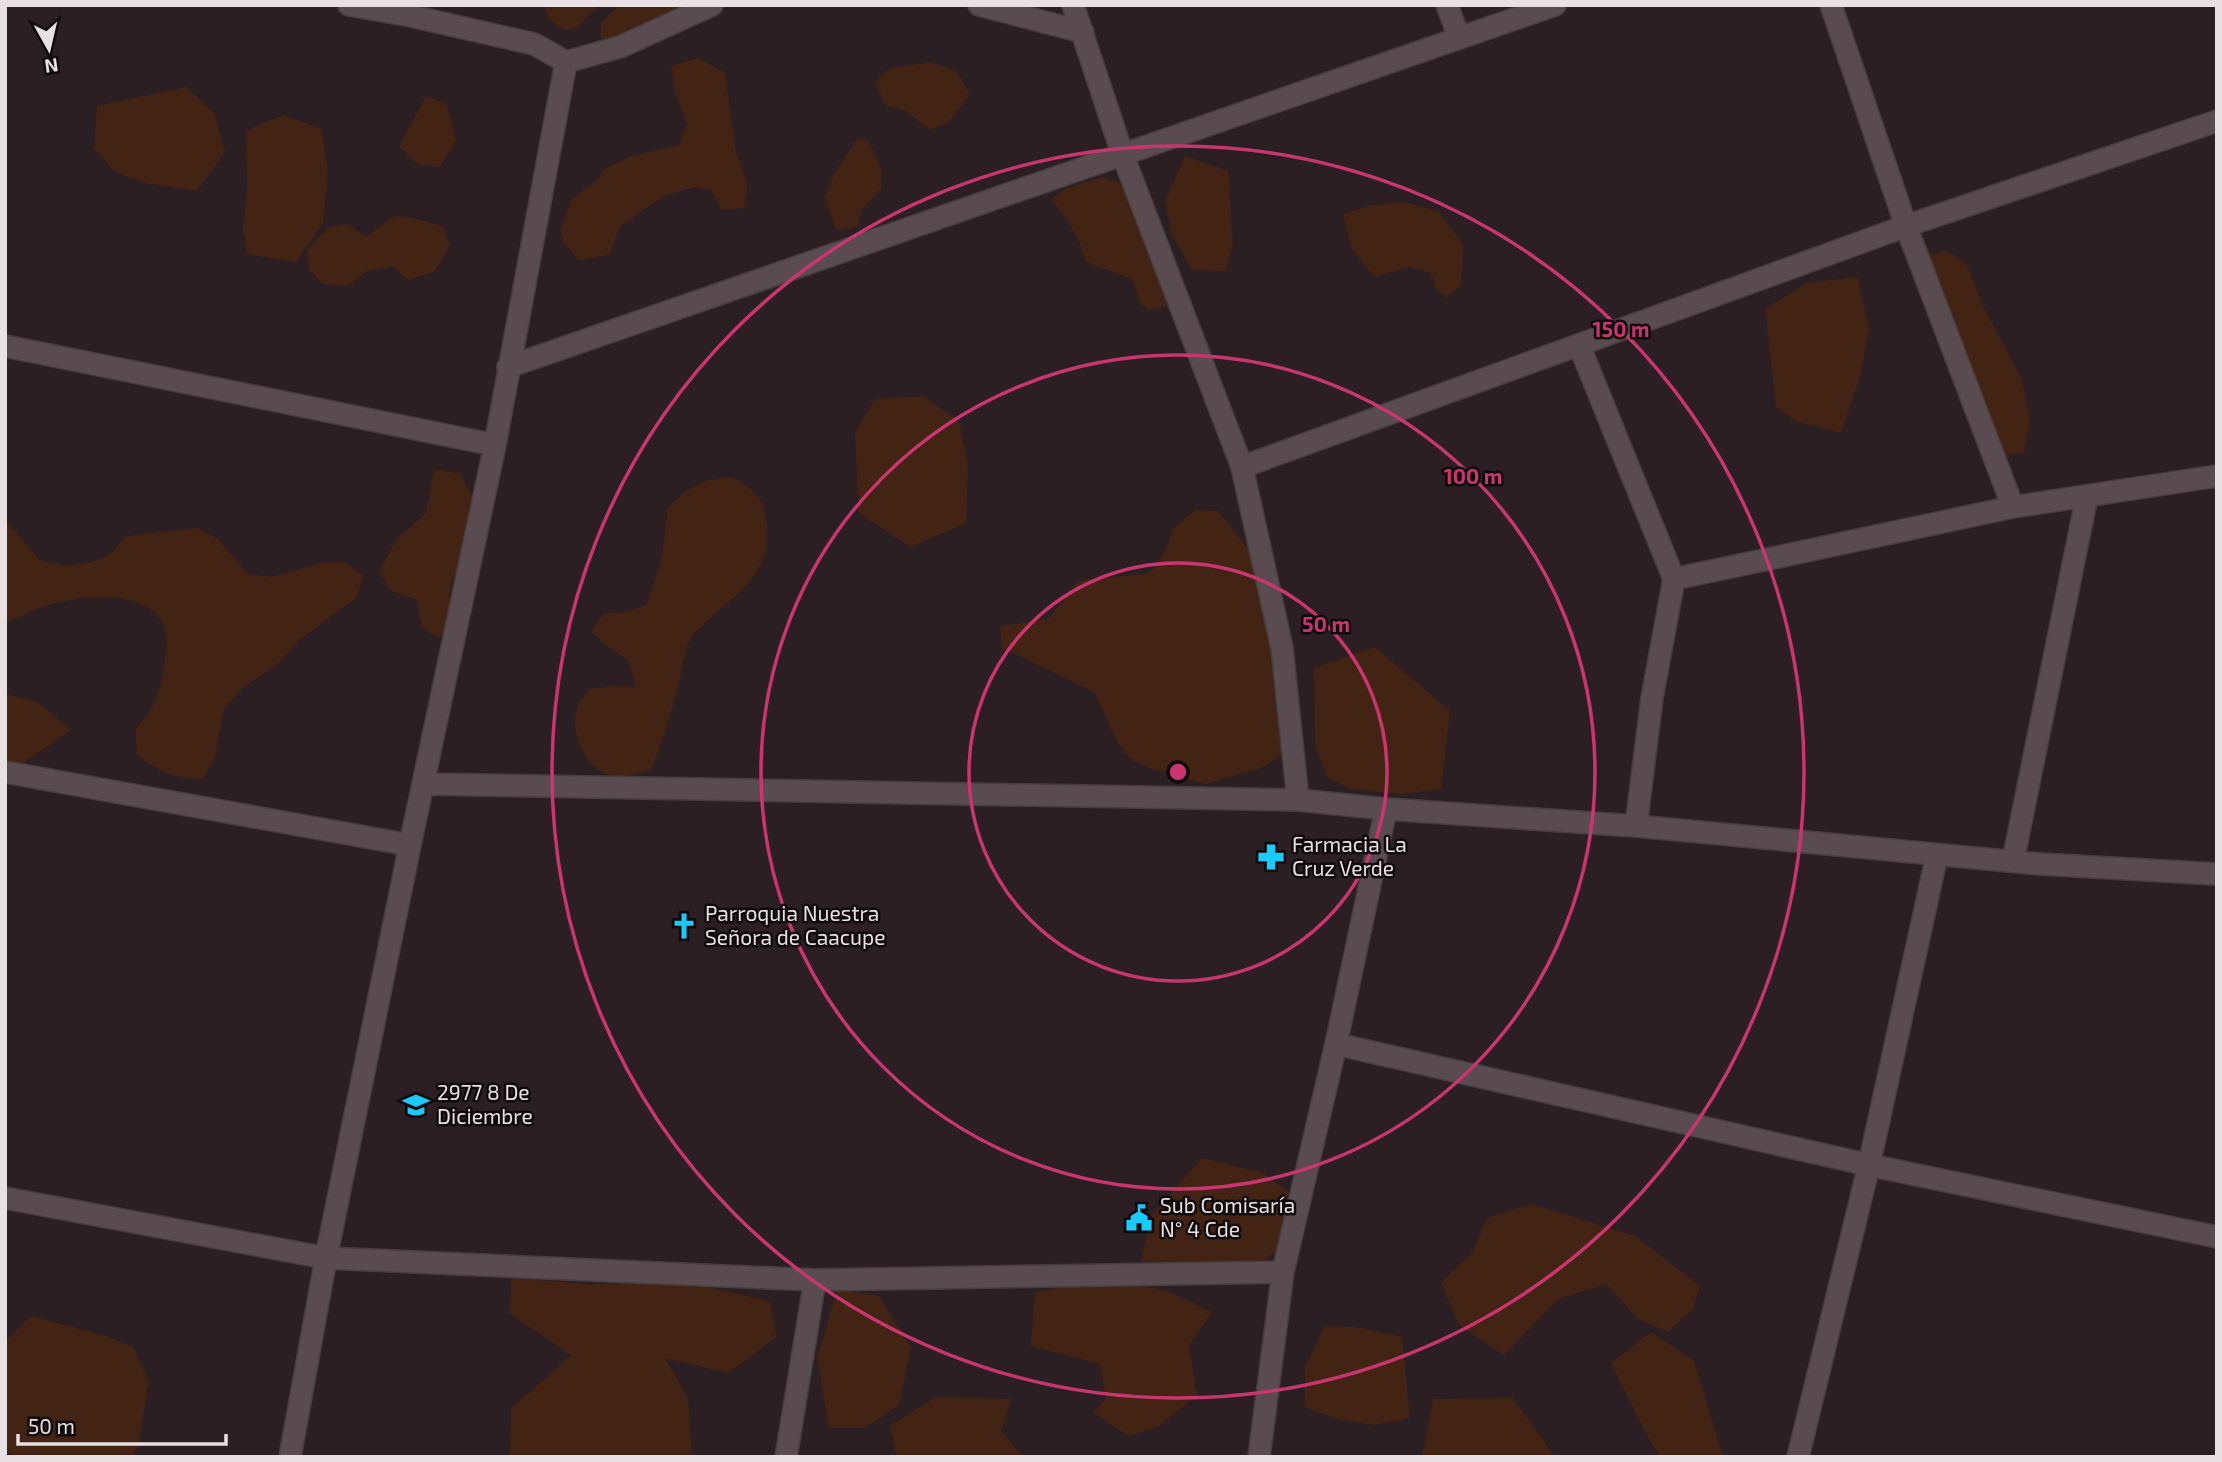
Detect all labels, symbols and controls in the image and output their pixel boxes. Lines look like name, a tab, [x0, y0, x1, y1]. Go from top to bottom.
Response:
north arrow	[14, 14, 84, 84]
text: N	[43, 54, 60, 79]
text: 150 m	[1593, 316, 1649, 341]
text: 100 m	[1444, 463, 1502, 488]
text: 50 m	[1302, 611, 1350, 636]
centre of rings	[1166, 760, 1190, 784]
place label: Farmacia La Cruz Verde	[1292, 831, 1407, 880]
pharmacy icon: Farmacia La Cruz Verde	[1256, 842, 1286, 872]
place label: Parroquia Nuestra Señora de Caacupe	[705, 900, 886, 949]
church icon: Parroquia Nuestra Señora de Caacupe	[669, 911, 699, 941]
place label: 2977 8 De Diciembre	[437, 1079, 533, 1128]
school or university icon: 2977 8 De Diciembre	[401, 1090, 431, 1120]
place label: Sub Comisaría N° 4 Cde	[1160, 1192, 1295, 1241]
public building icon: Sub Comisaría N° 4 Cde	[1124, 1203, 1154, 1233]
scale bar	[18, 1402, 226, 1446]
text: 50 m	[28, 1413, 75, 1438]

